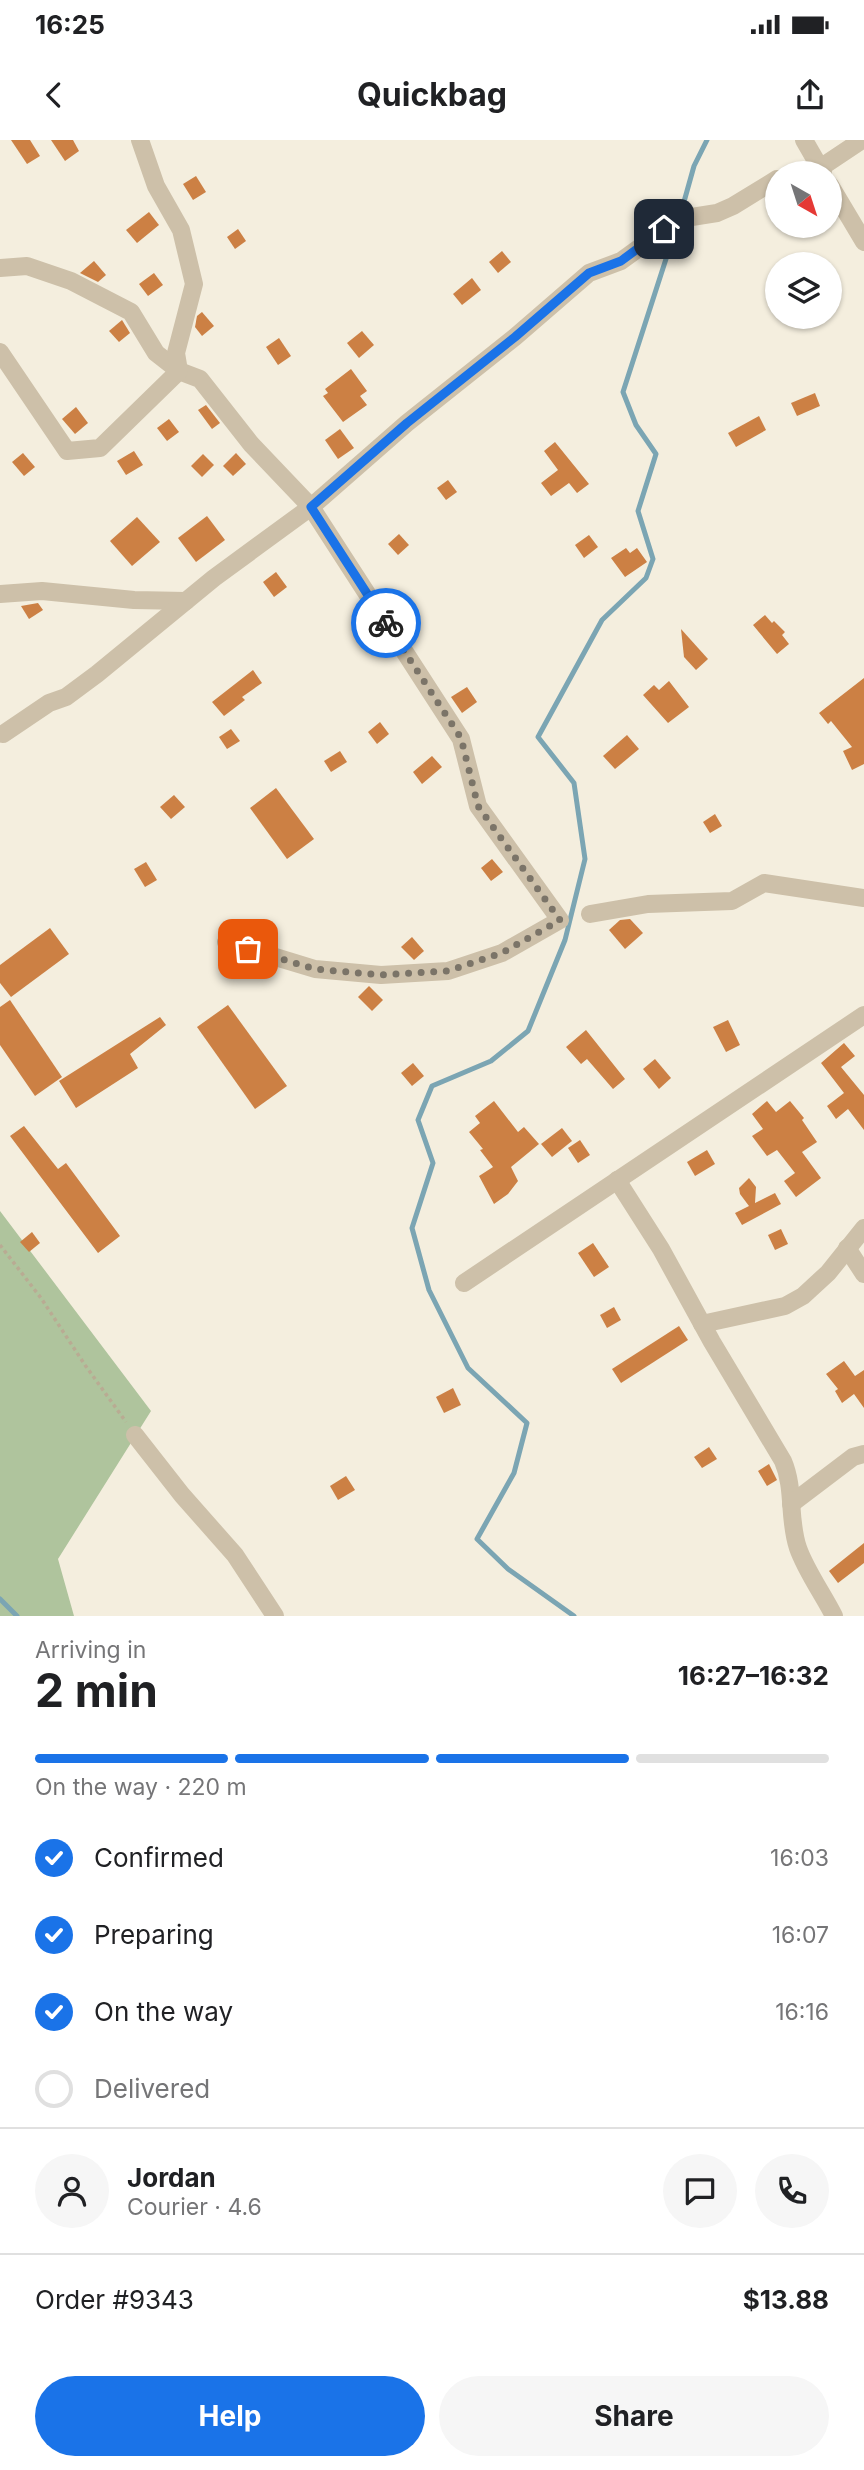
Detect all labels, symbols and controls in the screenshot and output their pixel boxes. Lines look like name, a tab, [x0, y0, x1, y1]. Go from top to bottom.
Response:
text: 16:25	[35, 9, 105, 40]
text: Quickbag	[357, 75, 507, 114]
icon: back	[35, 76, 73, 114]
icon: share	[791, 76, 829, 114]
north arrow	[765, 161, 842, 238]
map controls	[765, 161, 842, 329]
pin	[634, 199, 694, 259]
icon: home	[645, 210, 683, 248]
button: layers	[765, 252, 842, 329]
courier	[351, 588, 421, 658]
icon: bike	[367, 604, 405, 642]
pin	[218, 919, 278, 979]
icon: bag	[229, 930, 267, 968]
text: Arriving in	[35, 1636, 146, 1664]
text: 16:27–16:32	[678, 1660, 829, 1691]
text: 2 min	[35, 1662, 158, 1718]
text: On the way · 220 m	[35, 1773, 247, 1801]
icon: check	[35, 1839, 73, 1877]
text: Confirmed	[94, 1842, 224, 1873]
text: 16:03	[770, 1844, 829, 1872]
icon: check	[35, 1916, 73, 1954]
text: Preparing	[94, 1919, 214, 1950]
text: 16:07	[772, 1921, 829, 1949]
icon: check	[35, 1993, 73, 2031]
text: On the way	[94, 1996, 233, 2027]
text: 16:16	[775, 1998, 829, 2026]
text: Delivered	[94, 2073, 210, 2104]
button: person	[35, 2154, 109, 2228]
button: chat	[663, 2154, 737, 2228]
button: phone	[755, 2154, 829, 2228]
text: Jordan	[127, 2162, 216, 2193]
text: Courier · 4.6	[127, 2193, 262, 2221]
text: Order #9343	[35, 2284, 194, 2315]
text: $13.88	[743, 2284, 829, 2315]
button: Help	[35, 2376, 425, 2456]
button: Share	[439, 2376, 829, 2456]

